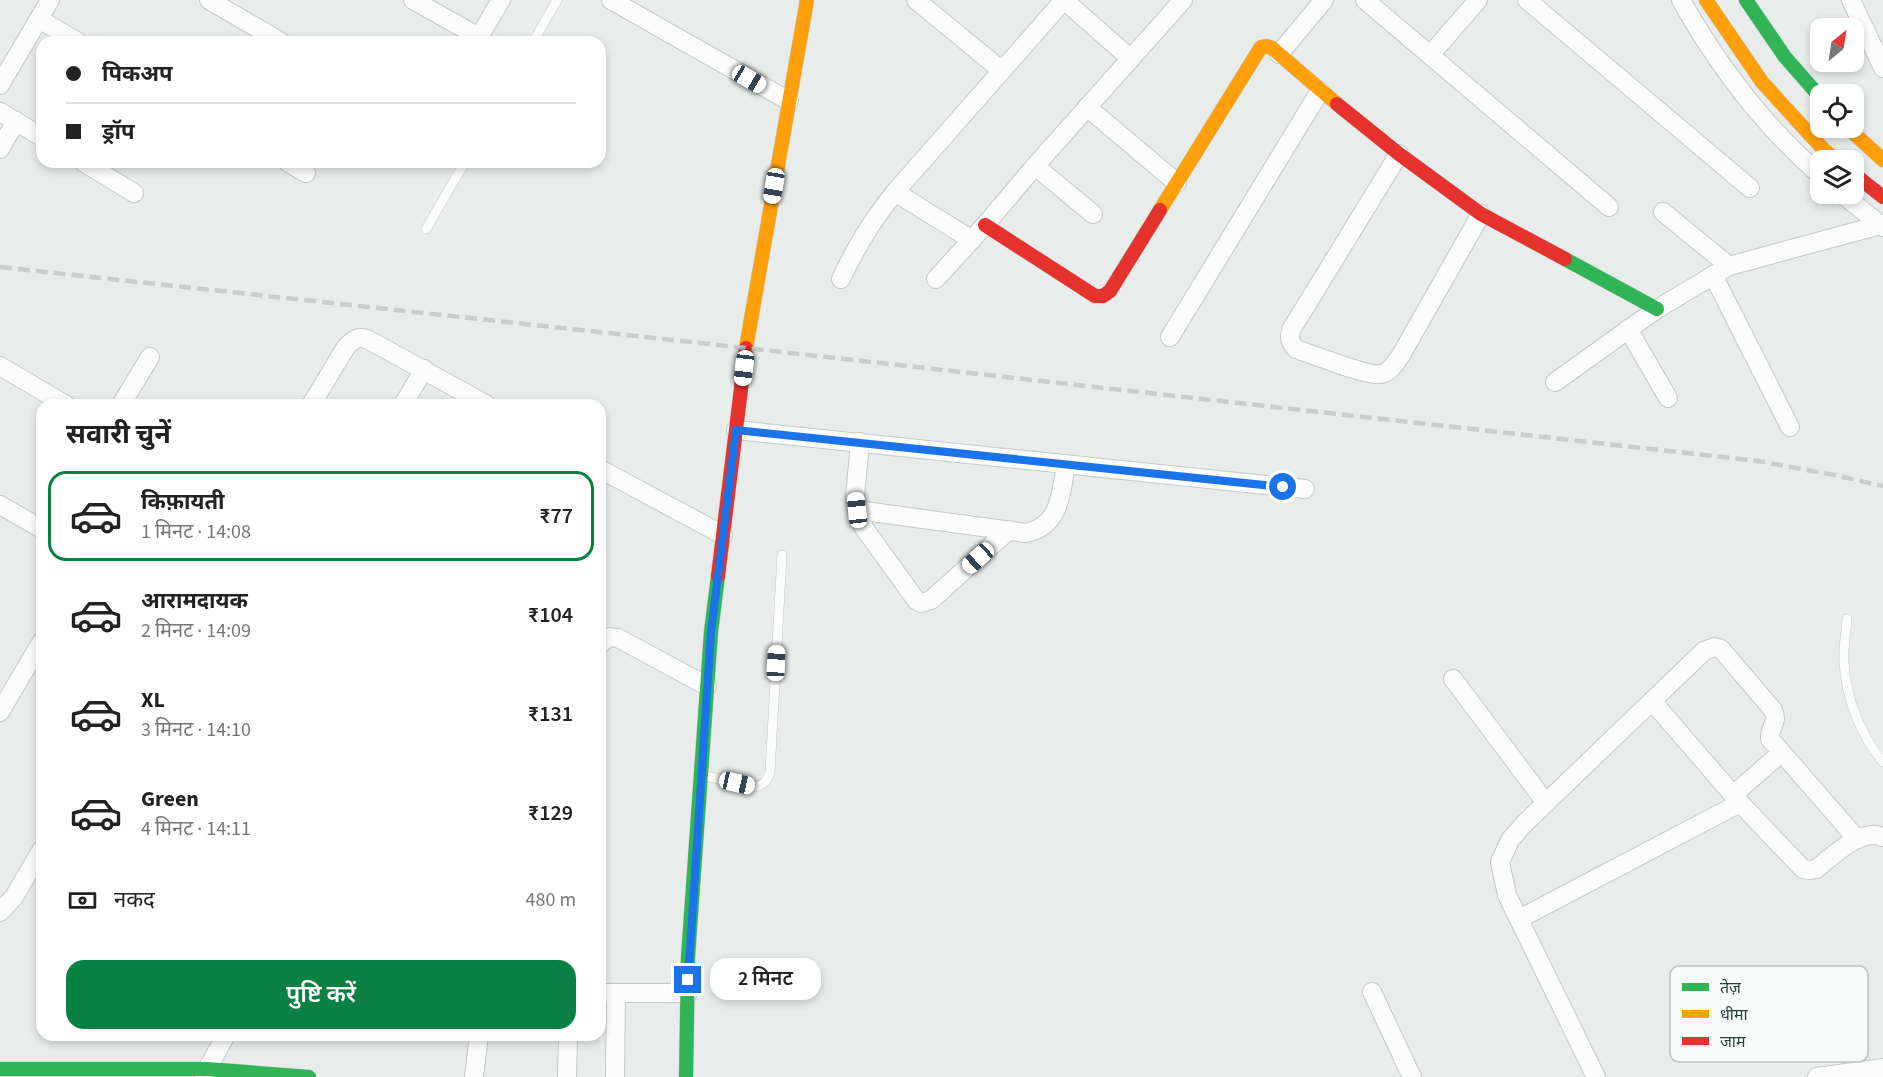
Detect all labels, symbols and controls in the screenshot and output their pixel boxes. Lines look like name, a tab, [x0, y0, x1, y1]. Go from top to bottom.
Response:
north arrow	[1810, 18, 1864, 72]
map controls	[1810, 18, 1864, 204]
text: पिकअप	[102, 58, 173, 90]
car	[729, 62, 769, 96]
button: locate	[1810, 84, 1864, 138]
text: ड्रॉप	[102, 116, 135, 148]
button: layers	[1810, 150, 1864, 204]
car	[762, 167, 786, 205]
car	[733, 349, 755, 387]
text: सवारी चुनें	[66, 415, 171, 454]
route start	[1269, 473, 1296, 500]
text: किफ़ायती	[141, 486, 225, 518]
icon: car	[69, 489, 123, 543]
car	[846, 491, 868, 529]
text: ₹77	[539, 500, 573, 532]
text: 1 मिनट · 14:08	[141, 518, 251, 546]
car	[959, 539, 997, 577]
text: आरामदायक	[141, 585, 248, 617]
icon: car	[69, 588, 123, 642]
text: ₹104	[528, 599, 573, 631]
text: 2 मिनट · 14:09	[141, 617, 251, 645]
car	[766, 645, 786, 681]
text: XL	[141, 684, 165, 716]
icon: car	[69, 687, 123, 741]
text: ₹131	[528, 698, 573, 730]
text: 3 मिनट · 14:10	[141, 716, 251, 744]
car	[717, 770, 757, 796]
text: Green	[141, 783, 199, 815]
icon: car	[69, 786, 123, 840]
text: ₹129	[528, 797, 573, 829]
text: 4 मिनट · 14:11	[141, 815, 251, 843]
icon: cash	[66, 884, 99, 917]
text: नकद	[114, 884, 155, 916]
text: 480 m	[526, 886, 576, 914]
callout: 2 मिनट	[709, 959, 820, 1001]
button: पुष्टि करें	[66, 960, 576, 1029]
text: 2 मिनट	[738, 965, 793, 993]
route end	[674, 966, 701, 993]
legend	[1670, 966, 1868, 1062]
text: तेज़	[1720, 977, 1742, 999]
text: धीमा	[1720, 1004, 1749, 1026]
text: जाम	[1720, 1031, 1746, 1053]

